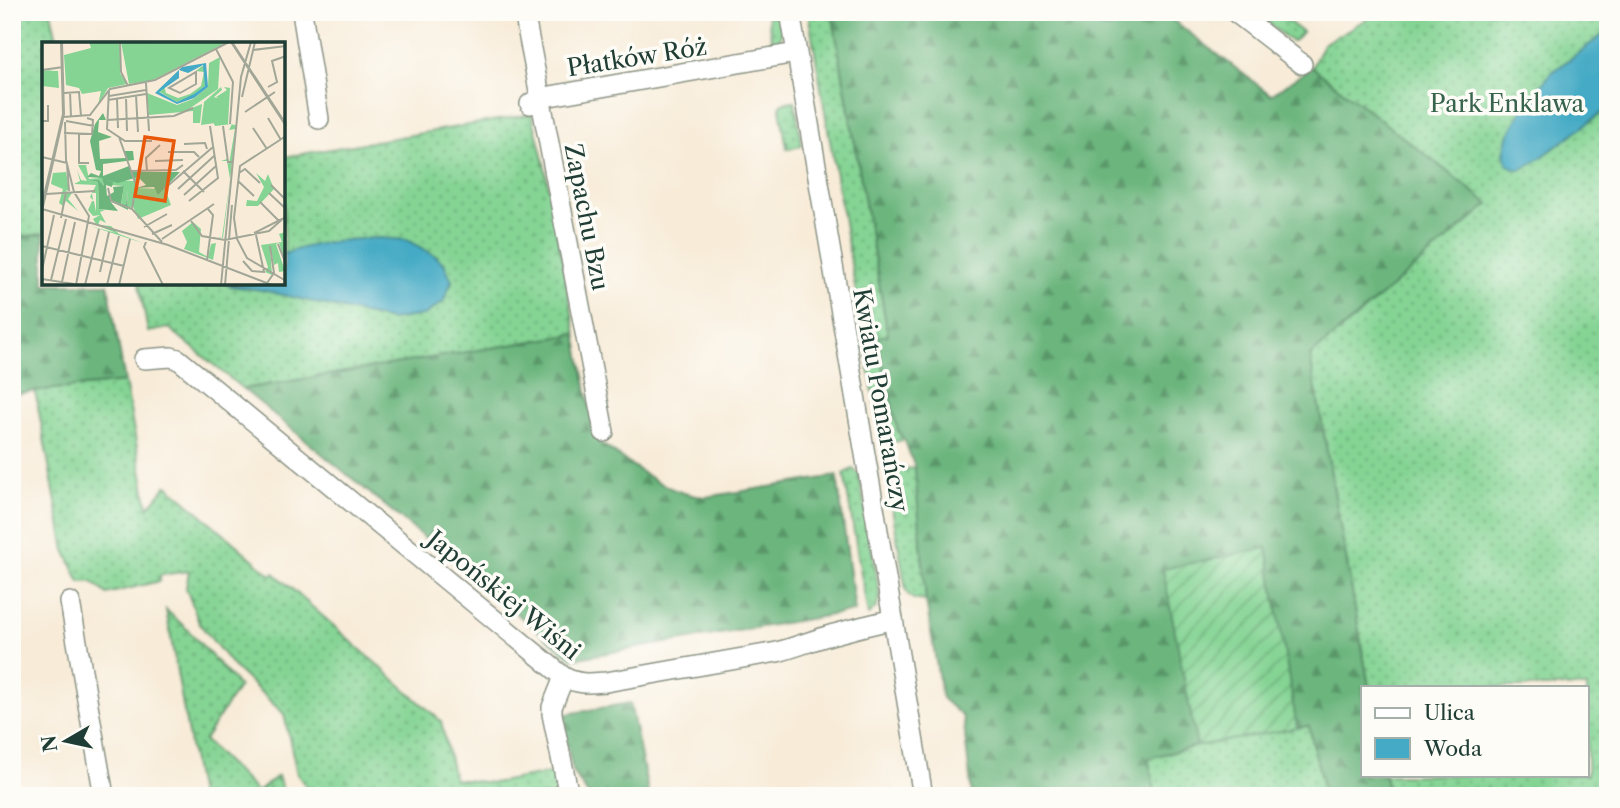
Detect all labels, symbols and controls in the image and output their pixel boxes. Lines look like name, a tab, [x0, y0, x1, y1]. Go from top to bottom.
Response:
street label: Płatków Róż	[565, 32, 709, 82]
inset map	[42, 42, 285, 285]
park label: Park Enklawa	[1430, 89, 1585, 118]
street label: Zapachu Bzu	[559, 141, 615, 293]
street label: Kwiatu Pomarańczy	[847, 286, 915, 515]
street label: Japońskiej Wiśni	[418, 522, 586, 666]
legend	[1361, 686, 1588, 776]
text: Ulica	[1424, 700, 1476, 725]
north arrow	[32, 706, 102, 776]
text: N	[37, 734, 62, 754]
text: Woda	[1423, 736, 1483, 761]

